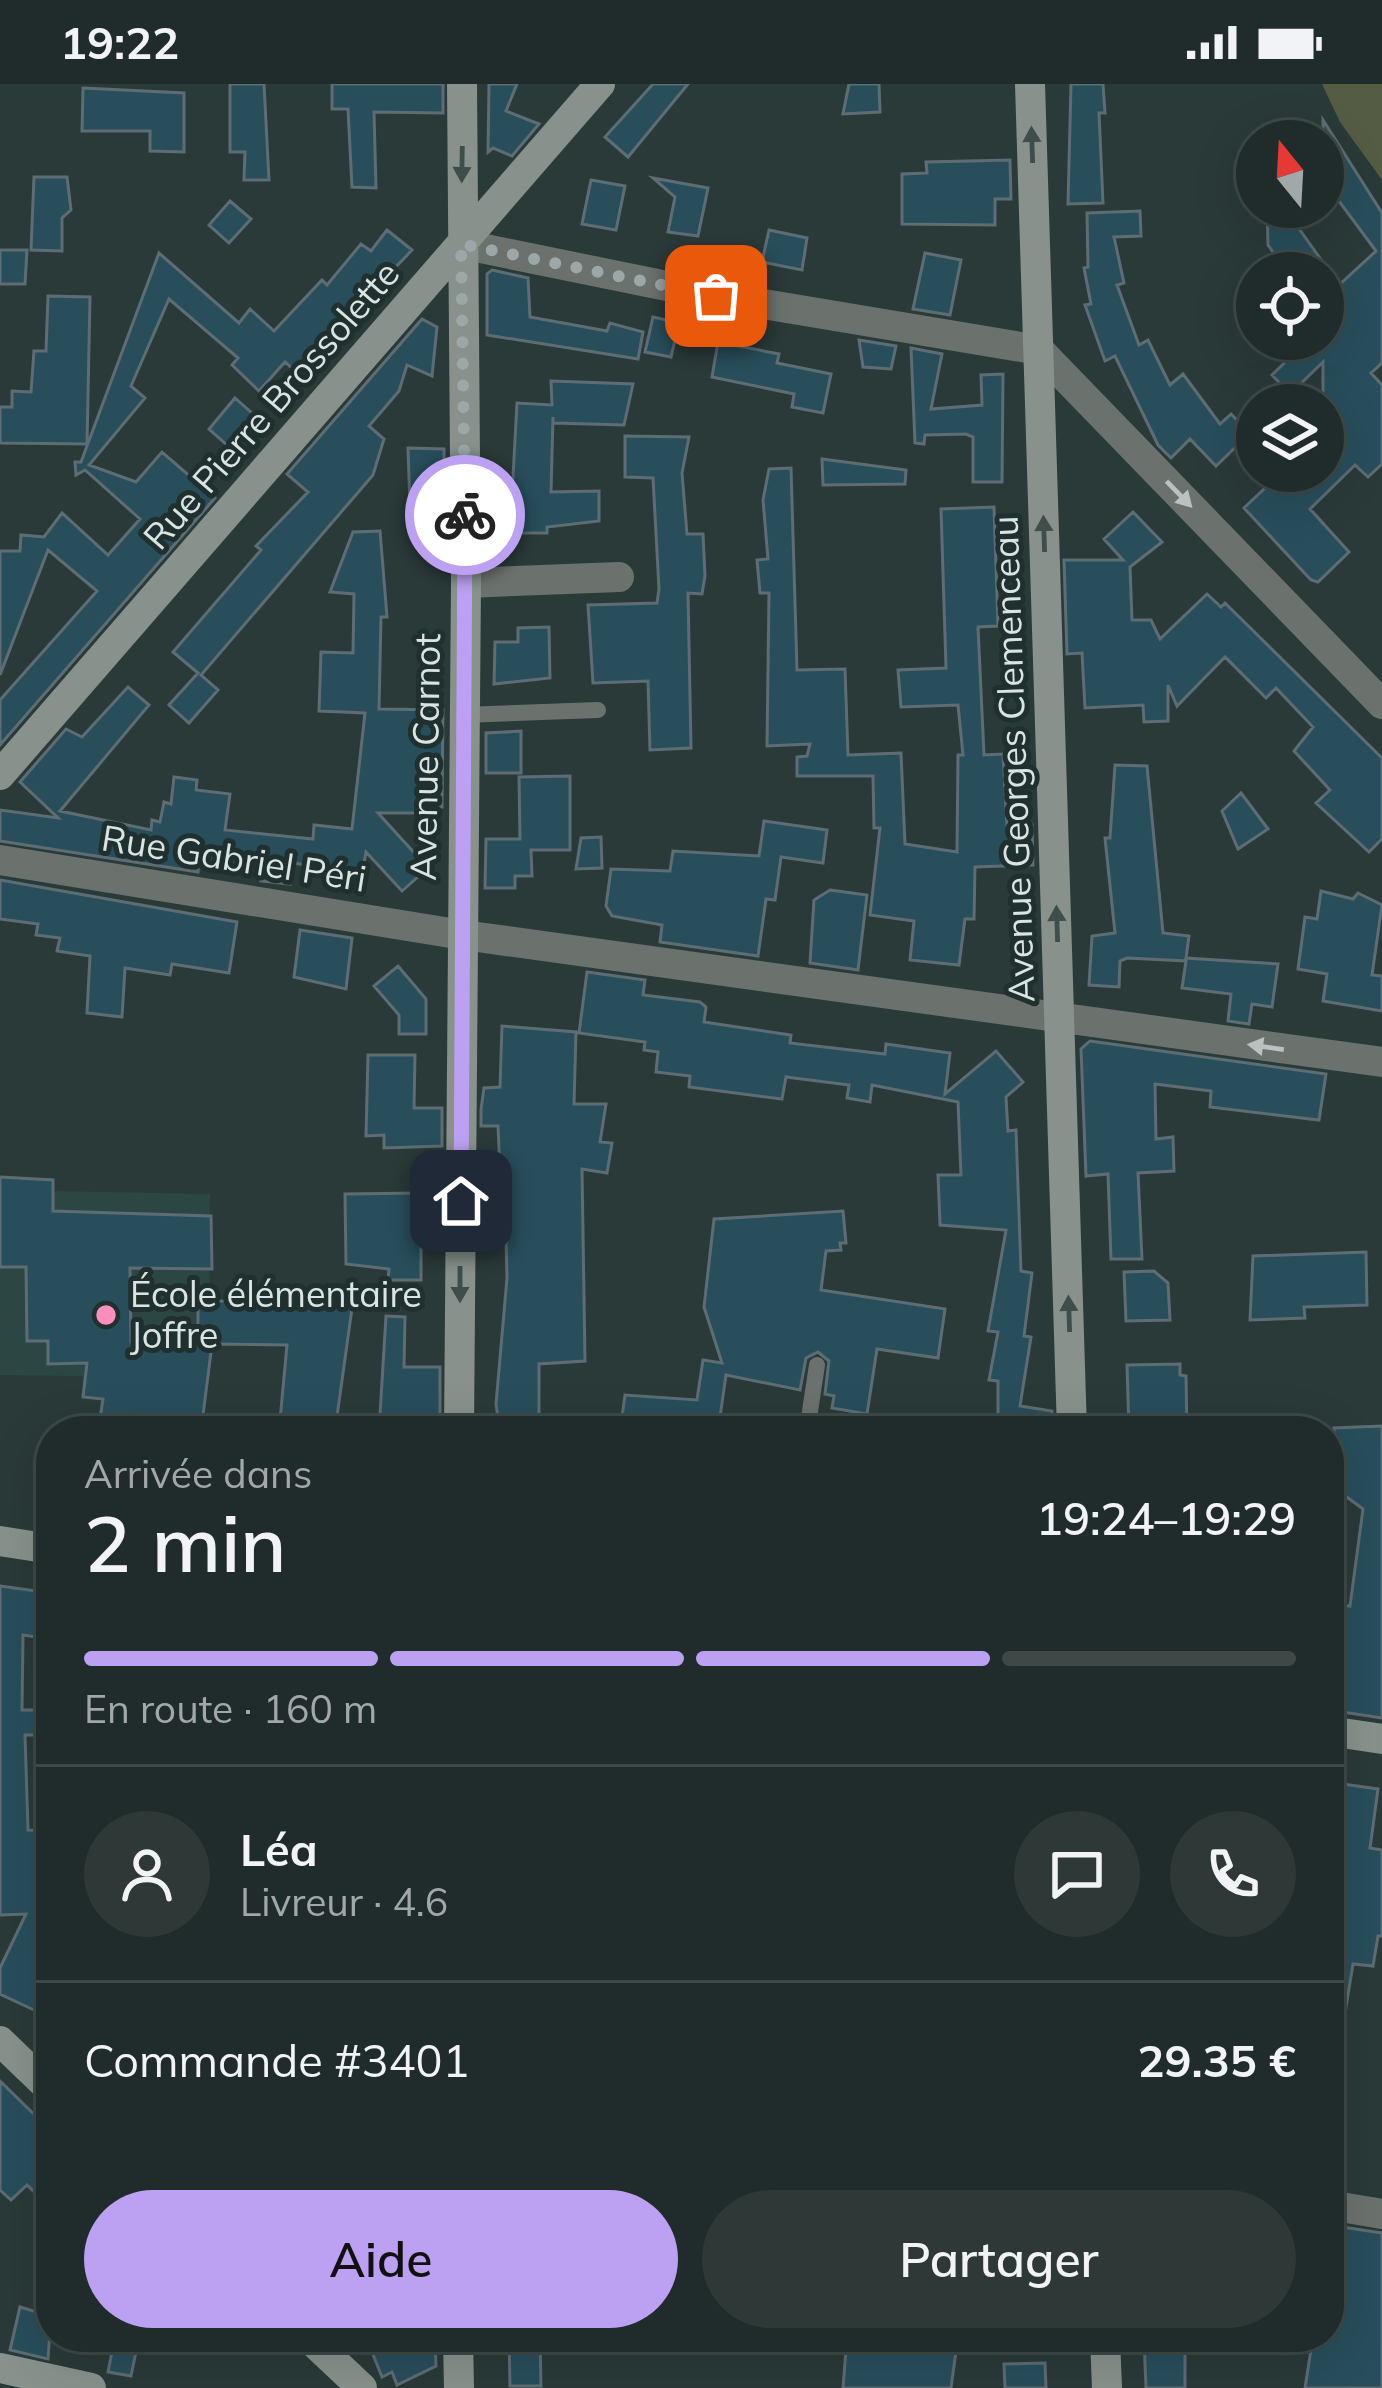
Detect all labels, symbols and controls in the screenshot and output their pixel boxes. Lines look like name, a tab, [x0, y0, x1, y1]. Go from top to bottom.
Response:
text: 19:22	[60, 14, 179, 70]
north arrow	[1236, 120, 1344, 228]
map controls	[1236, 120, 1344, 492]
one-way arrow	[1022, 125, 1041, 163]
one-way arrow	[452, 146, 472, 184]
pin	[665, 245, 767, 347]
street label: Rue Pierre Brossolette	[133, 251, 408, 558]
button: locate	[1236, 252, 1344, 360]
icon: bag	[683, 263, 749, 329]
button: layers	[1236, 384, 1344, 492]
courier	[405, 455, 525, 575]
one-way arrow	[1165, 479, 1193, 508]
icon: bike	[432, 482, 498, 548]
one-way arrow	[1035, 514, 1054, 552]
street label: Avenue Georges Clemenceau	[982, 515, 1043, 1003]
street label: Avenue Carnot	[400, 633, 449, 881]
street label: Rue Gabriel Péri	[99, 814, 370, 901]
one-way arrow	[1048, 904, 1067, 942]
one-way arrow	[1247, 1037, 1284, 1056]
pin	[410, 1150, 512, 1252]
icon: home	[428, 1168, 494, 1234]
one-way arrow	[450, 1266, 470, 1304]
place label: École élémentaire Joffre	[130, 1271, 422, 1357]
one-way arrow	[1059, 1294, 1078, 1332]
marker: École élémentaire Joffre	[93, 1302, 119, 1328]
text: Arrivée dans	[84, 1449, 312, 1498]
text: 19:24–19:29	[1036, 1490, 1296, 1546]
text: 2 min	[84, 1494, 287, 1592]
text: En route · 160 m	[84, 1684, 377, 1733]
button: person	[84, 1811, 210, 1937]
button: chat	[1014, 1811, 1140, 1937]
button: phone	[1170, 1811, 1296, 1937]
text: Léa	[240, 1821, 318, 1877]
text: Livreur · 4.6	[240, 1877, 448, 1926]
text: Commande #3401	[84, 2032, 470, 2088]
text: 29.35 €	[1138, 2032, 1296, 2088]
button: Aide	[84, 2190, 678, 2328]
button: Partager	[702, 2190, 1296, 2328]

